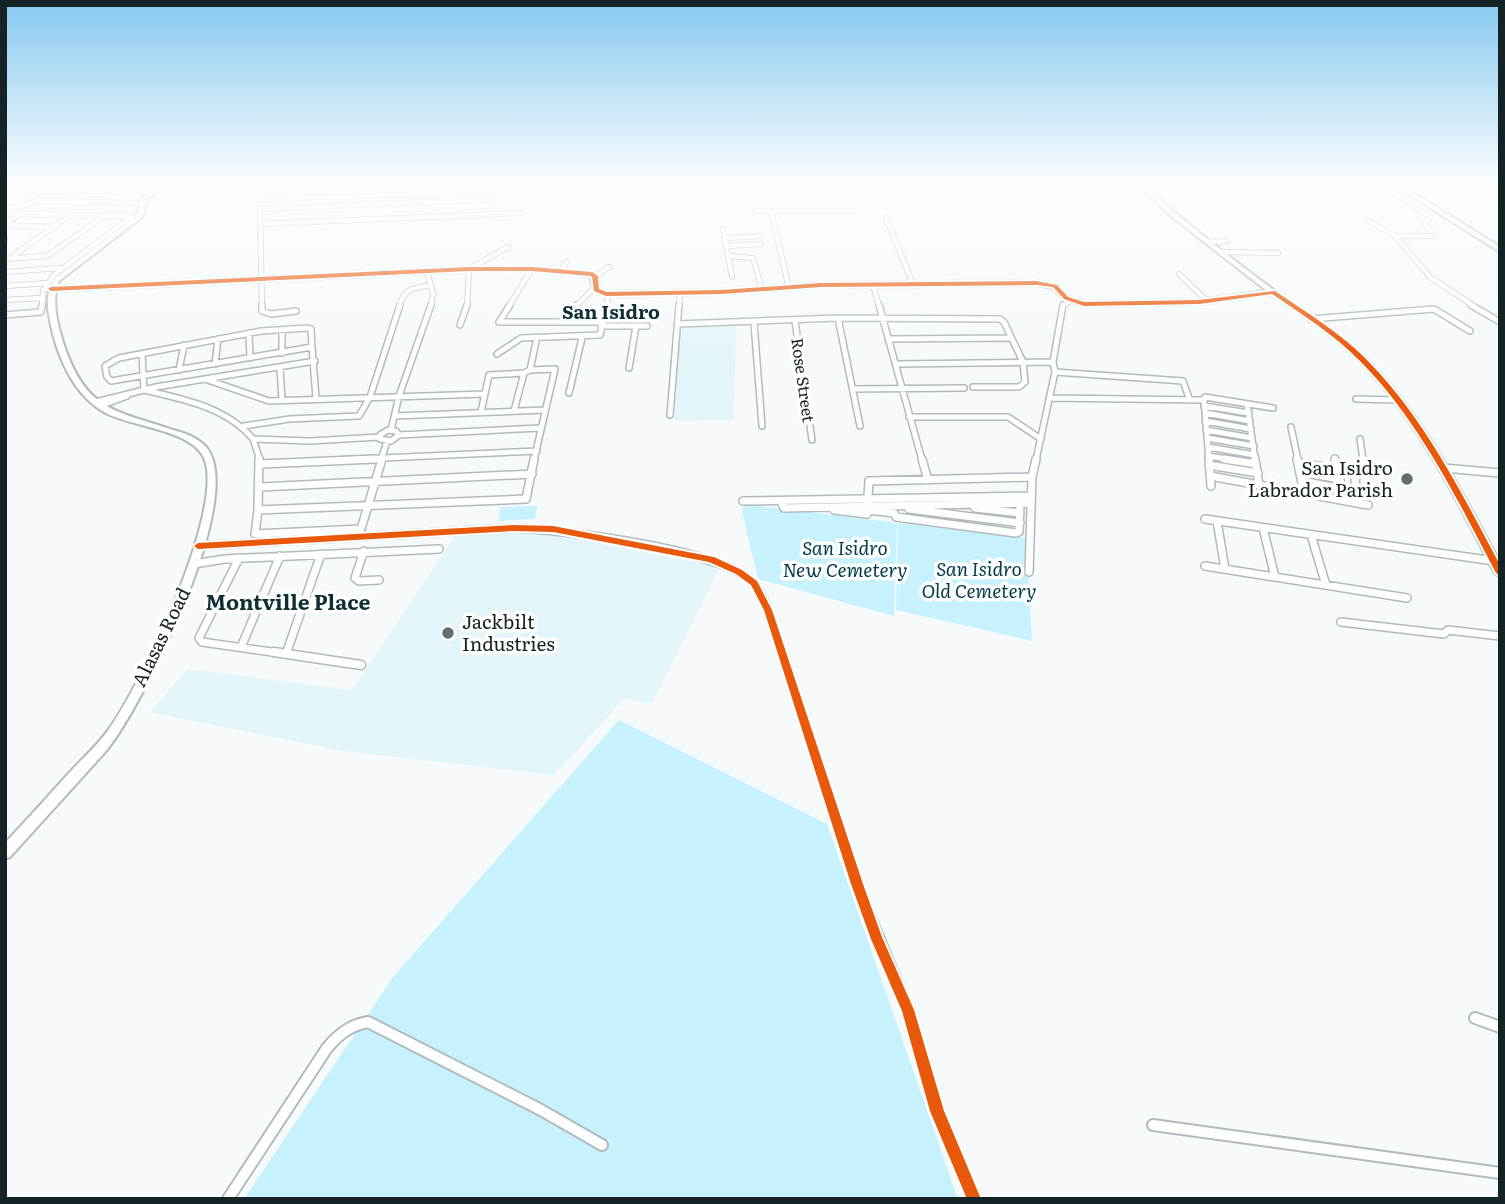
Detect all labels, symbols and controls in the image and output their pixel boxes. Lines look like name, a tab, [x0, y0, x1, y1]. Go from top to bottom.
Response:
district label: San Isidro	[562, 297, 660, 325]
street label: Rose Street	[786, 336, 822, 424]
place label: San Isidro Labrador Parish	[1248, 453, 1393, 503]
marker: San Isidro Labrador Parish	[1399, 471, 1415, 487]
park label: San Isidro New Cemetery	[782, 533, 908, 583]
park label: San Isidro Old Cemetery	[921, 554, 1037, 604]
street label: Alasas Road	[124, 582, 196, 691]
district label: Montville Place	[206, 585, 371, 616]
place label: Jackbilt Industries	[462, 607, 555, 657]
marker: Jackbilt Industries	[440, 625, 456, 641]

